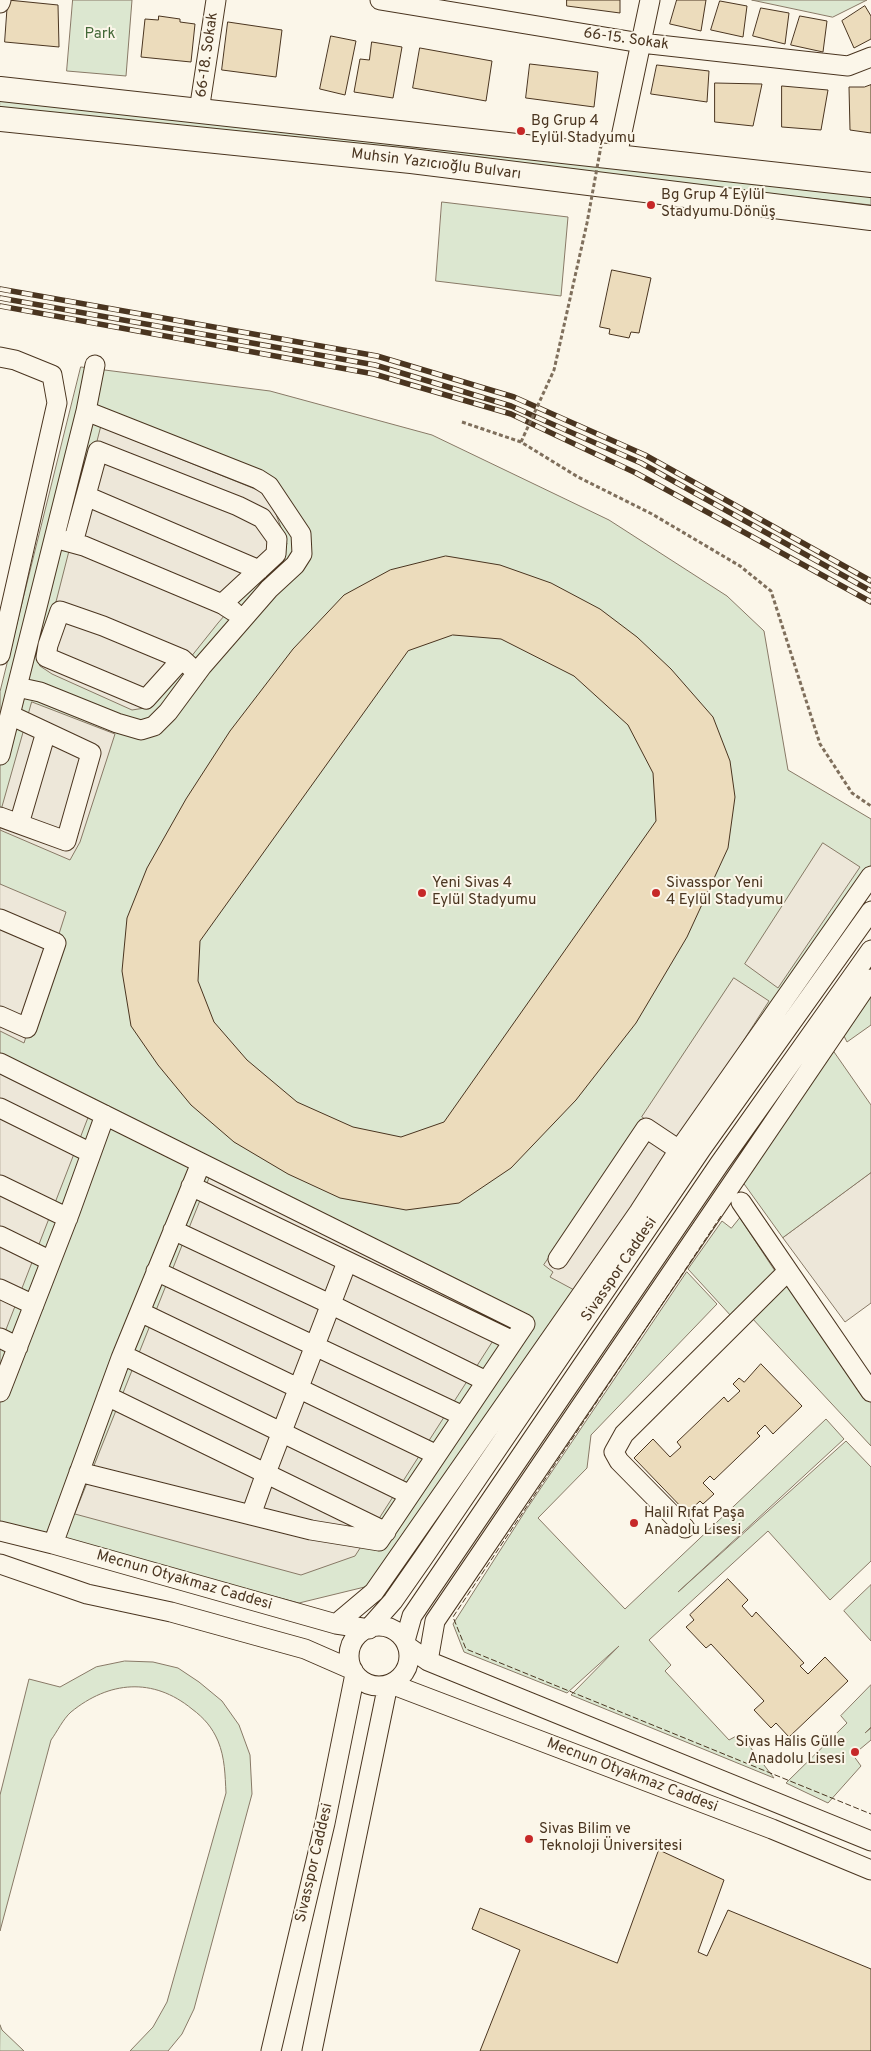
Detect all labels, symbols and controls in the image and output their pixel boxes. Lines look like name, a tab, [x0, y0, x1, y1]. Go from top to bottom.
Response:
street label: 66-18. Sokak	[193, 11, 223, 99]
street label: 66-15. Sokak	[582, 25, 670, 55]
park label: Park	[85, 26, 115, 44]
place label: Bg Grup 4 Eylül Stadyumu	[531, 113, 635, 148]
marker: Bg Grup 4 Eylül Stadyumu	[515, 125, 527, 137]
street label: Muhsin Yazıcıoğlu Bulvarı	[350, 146, 522, 184]
place label: Bg Grup 4 Eylül Stadyumu Dönüş	[661, 187, 776, 222]
marker: Bg Grup 4 Eylül Stadyumu Dönüş	[645, 199, 657, 211]
place label: Yeni Sivas 4 Eylül Stadyumu	[432, 875, 536, 910]
place label: Sivasspor Yeni 4 Eylül Stadyumu	[666, 875, 783, 910]
marker: Yeni Sivas 4 Eylül Stadyumu	[416, 887, 428, 899]
marker: Sivasspor Yeni 4 Eylül Stadyumu	[650, 887, 662, 899]
street label: Sivasspor Caddesi	[578, 1214, 662, 1326]
place label: Halil Rıfat Paşa Anadolu Lisesi	[644, 1505, 745, 1540]
marker: Halil Rıfat Paşa Anadolu Lisesi	[628, 1517, 640, 1529]
street label: Mecnun Otyakmaz Caddesi	[94, 1547, 274, 1615]
place label: Sivas Halis Gülle Anadolu Lisesi	[735, 1734, 845, 1769]
street label: Mecnun Otyakmaz Caddesi	[544, 1735, 720, 1817]
marker: Sivas Halis Gülle Anadolu Lisesi	[849, 1746, 861, 1758]
street label: Sivasspor Caddesi	[293, 1802, 337, 1924]
place label: Sivas Bilim ve Teknoloji Üniversitesi	[539, 1821, 682, 1856]
marker: Sivas Bilim ve Teknoloji Üniversitesi	[523, 1833, 535, 1845]

